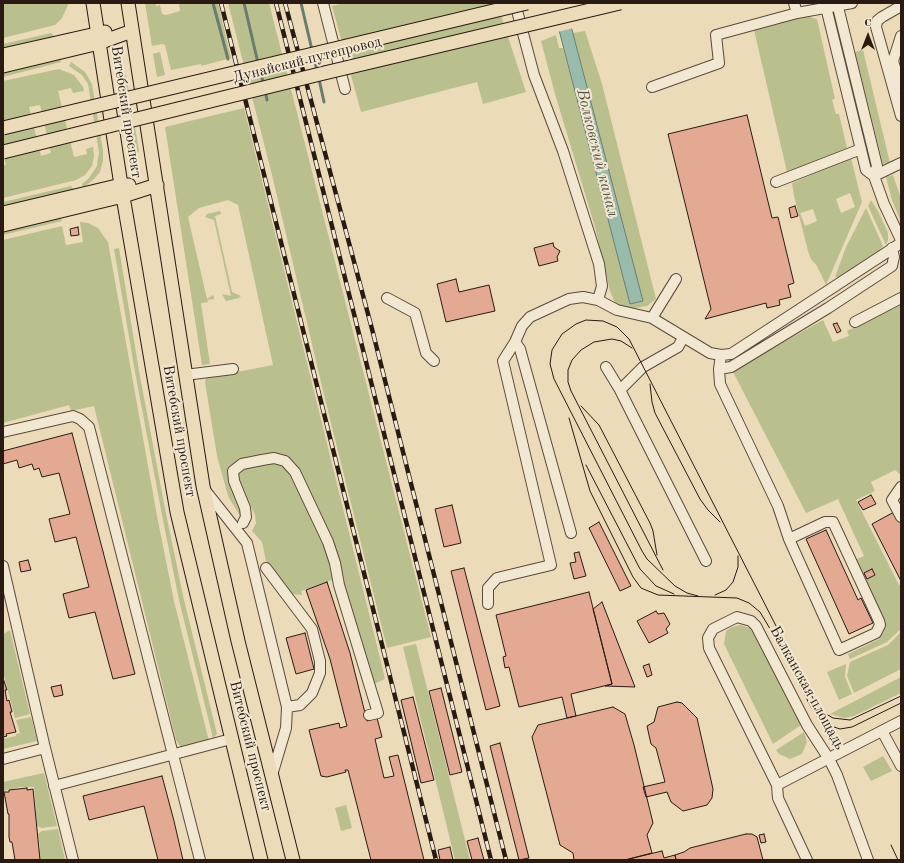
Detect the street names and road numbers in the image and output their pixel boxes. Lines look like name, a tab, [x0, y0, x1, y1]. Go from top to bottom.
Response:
street label: Дунайский путепровод	[231, 33, 383, 87]
street label: Витебский проспект	[107, 44, 145, 180]
street label: Витебский проспект	[159, 363, 199, 499]
street label: Балканская площадь	[766, 623, 848, 753]
street label: Витебский проспект	[225, 679, 275, 813]

